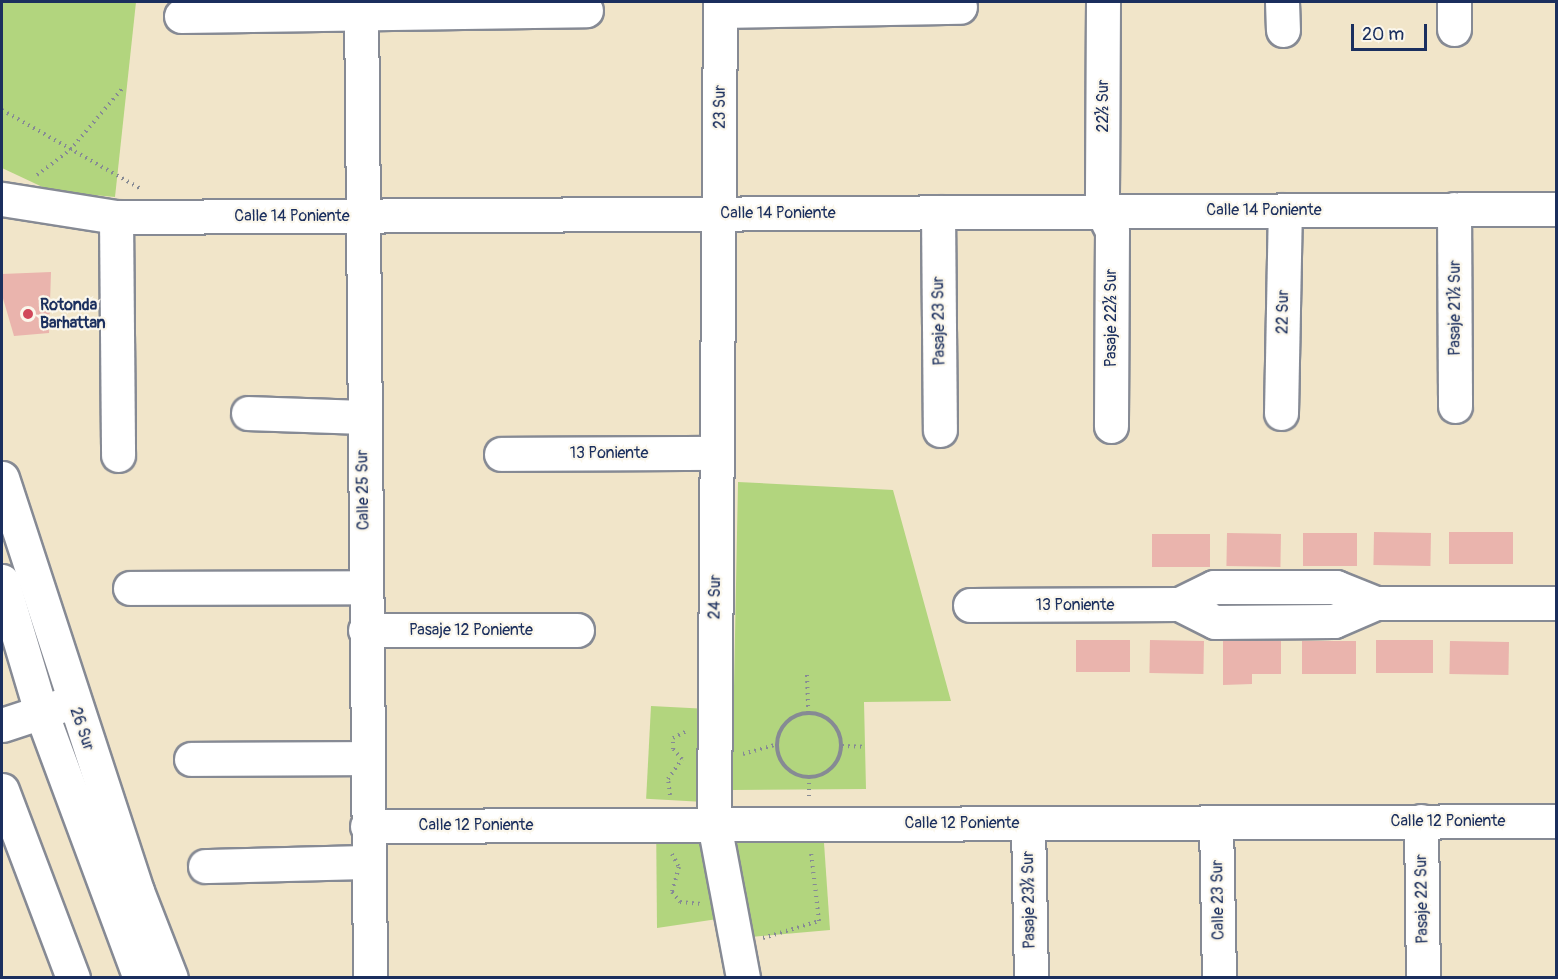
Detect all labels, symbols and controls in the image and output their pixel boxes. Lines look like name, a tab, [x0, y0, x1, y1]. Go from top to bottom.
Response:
scale bar	[1354, 12, 1430, 50]
text: 20 m	[1362, 23, 1404, 46]
street label: 22½ Sur	[1093, 79, 1113, 133]
street label: 23 Sur	[710, 85, 730, 129]
street label: Calle 14 Poniente	[1206, 200, 1322, 220]
street label: Calle 14 Poniente	[720, 203, 836, 223]
street label: Calle 14 Poniente	[234, 206, 350, 226]
street label: Pasaje 21½ Sur	[1445, 260, 1465, 356]
street label: Pasaje 22½ Sur	[1101, 269, 1121, 367]
street label: Pasaje 23 Sur	[929, 276, 949, 366]
street label: 22 Sur	[1273, 290, 1293, 334]
place label: Rotonda Barhattan	[40, 295, 106, 333]
marker: Rotonda Barhattan	[21, 307, 35, 321]
street label: 13 Poniente	[570, 443, 648, 463]
street label: Calle 25 Sur	[353, 450, 373, 530]
street label: 24 Sur	[705, 574, 725, 620]
street label: 13 Poniente	[1036, 595, 1114, 615]
street label: Pasaje 12 Poniente	[409, 620, 533, 640]
street label: 26 Sur	[66, 705, 98, 753]
street label: Calle 12 Poniente	[1391, 811, 1505, 831]
street label: Calle 12 Poniente	[905, 813, 1019, 833]
street label: Calle 12 Poniente	[419, 815, 533, 835]
street label: Pasaje 23½ Sur	[1019, 851, 1039, 949]
street label: Pasaje 22 Sur	[1412, 854, 1432, 944]
street label: Calle 23 Sur	[1208, 860, 1228, 940]

